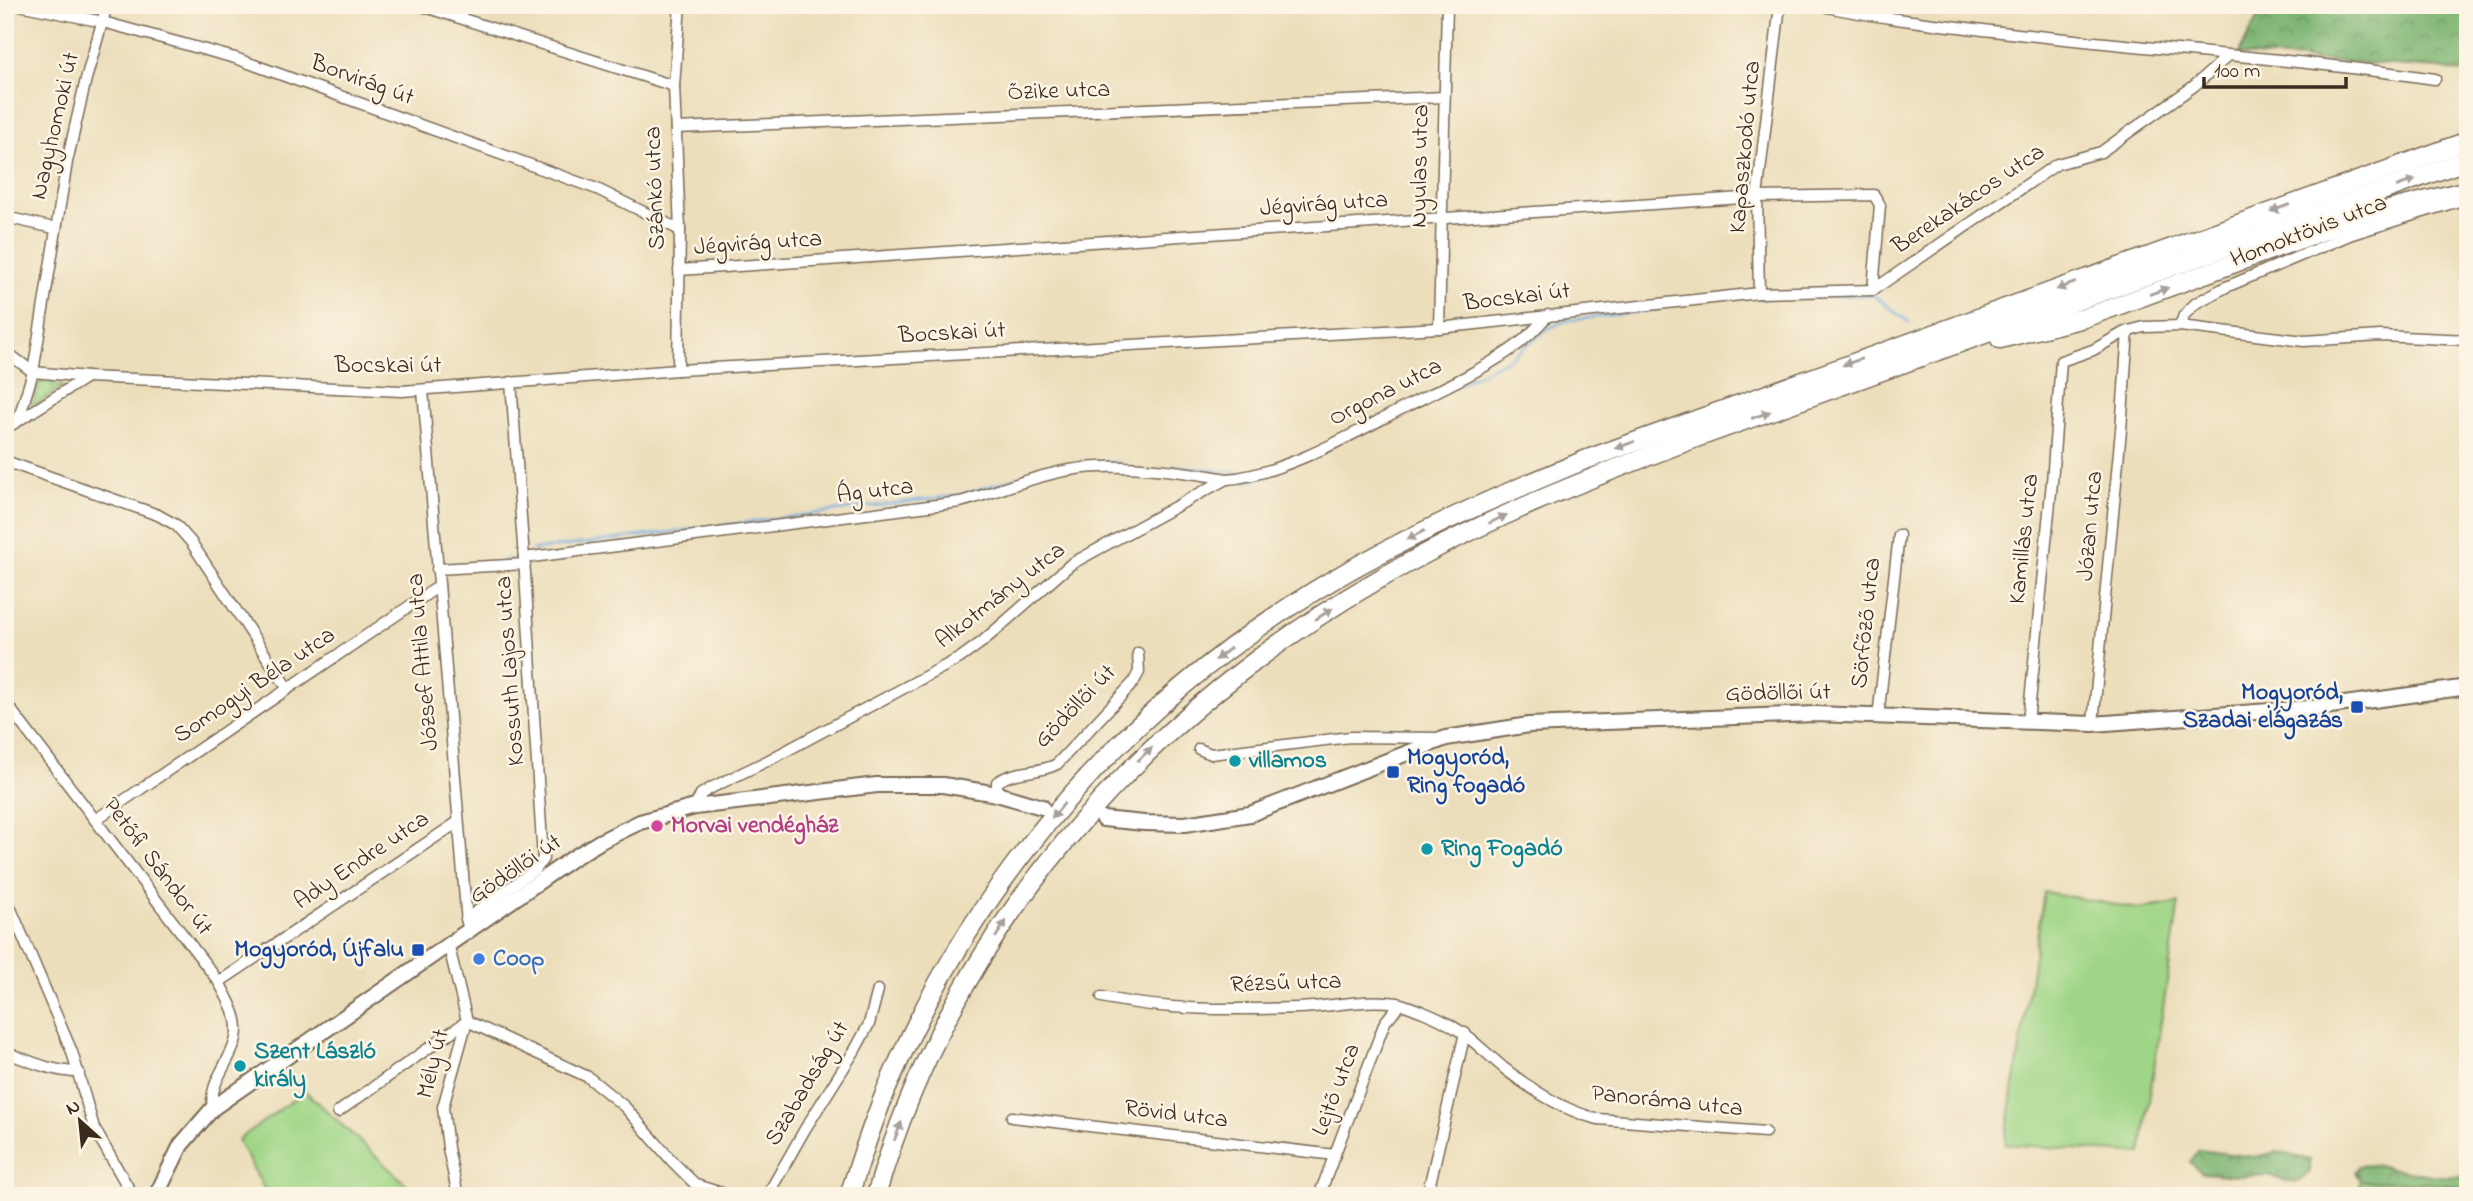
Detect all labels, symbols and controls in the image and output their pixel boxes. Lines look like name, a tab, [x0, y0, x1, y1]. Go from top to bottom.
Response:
street label: Borvirág út	[304, 46, 419, 116]
scale bar	[2204, 46, 2345, 90]
street label: Nagyhomoki út	[22, 49, 91, 203]
text: 100 m	[2214, 57, 2260, 87]
street label: Kapaszkodó utca	[1721, 59, 1771, 235]
street label: Őzike utca	[1007, 73, 1111, 111]
street label: Nyulas utca	[1402, 104, 1441, 228]
street label: Szánkó utca	[636, 126, 676, 250]
street label: Berekakácos utca	[1885, 136, 2053, 265]
one-way arrow	[2396, 177, 2417, 188]
street label: Jégvirág utca	[1259, 183, 1389, 227]
street label: Homoktövis utca	[2226, 186, 2392, 278]
one-way arrow	[2270, 203, 2291, 214]
street label: Jégvirág utca	[693, 222, 823, 266]
street label: Bocskai út	[1461, 274, 1572, 322]
one-way arrow	[2056, 281, 2077, 292]
one-way arrow	[2149, 285, 2170, 296]
street label: Bocskai út	[897, 314, 1006, 354]
street label: Bocskai út	[333, 349, 442, 384]
street label: Orgona utca	[1323, 350, 1449, 436]
one-way arrow	[1841, 357, 1862, 368]
one-way arrow	[1750, 409, 1771, 420]
one-way arrow	[1614, 439, 1635, 450]
street label: Józan utca	[2069, 469, 2113, 583]
street label: Ág utca	[835, 470, 915, 514]
street label: Kamillás utca	[2001, 472, 2049, 606]
one-way arrow	[1488, 514, 1508, 525]
one-way arrow	[1406, 530, 1426, 541]
street label: Alkotmány utca	[928, 534, 1074, 659]
street label: Sörfőző utca	[1843, 556, 1891, 690]
street label: József Attila utca	[399, 572, 449, 752]
street label: Kossuth Lajos utca	[487, 575, 535, 767]
one-way arrow	[1314, 607, 1334, 620]
street label: Somogyi Béla utca	[167, 619, 344, 754]
one-way arrow	[1214, 647, 1232, 662]
street label: Gödöllői út	[1027, 657, 1125, 757]
street label: Gödöllői út	[1725, 676, 1831, 712]
place label: Mogyoród, Szadai elágazás	[2183, 676, 2343, 740]
marker: Mogyoród, Szadai elágazás	[2349, 699, 2365, 715]
place label: Mogyoród, Ring fogadó	[1407, 741, 1525, 805]
place label: villamos	[1248, 744, 1327, 779]
one-way arrow	[1136, 746, 1153, 762]
marker: villamos	[1227, 753, 1243, 769]
marker: Mogyoród, Ring fogadó	[1385, 764, 1401, 780]
street label: Petőfi Sándor út	[93, 790, 221, 944]
one-way arrow	[1051, 802, 1066, 819]
street label: Ady Endre utca	[287, 803, 437, 920]
place label: Morvai vendégház	[671, 809, 839, 845]
marker: Morvai vendégház	[649, 818, 665, 834]
street label: Gödöllői út	[463, 826, 569, 914]
place label: Ring Fogadó	[1441, 832, 1563, 868]
marker: Ring Fogadó	[1419, 841, 1435, 857]
one-way arrow	[994, 920, 1008, 938]
place label: Mogyoród, Újfalu	[234, 933, 404, 969]
marker: Mogyoród, Újfalu	[410, 942, 426, 958]
place label: Coop	[493, 942, 544, 977]
marker: Coop	[471, 951, 487, 967]
street label: Rézsű utca	[1230, 965, 1342, 1003]
street label: Szabadság út	[757, 1015, 859, 1153]
street label: Mély út	[409, 1026, 460, 1103]
place label: Szent László király	[254, 1035, 376, 1099]
street label: Lejtő utca	[1303, 1039, 1371, 1141]
marker: Szent László király	[232, 1058, 248, 1074]
street label: Panoráma utca	[1589, 1077, 1745, 1127]
north arrow	[46, 1086, 116, 1156]
street label: Rövid utca	[1122, 1091, 1230, 1139]
text: N	[62, 1093, 85, 1123]
one-way arrow	[892, 1121, 903, 1142]

